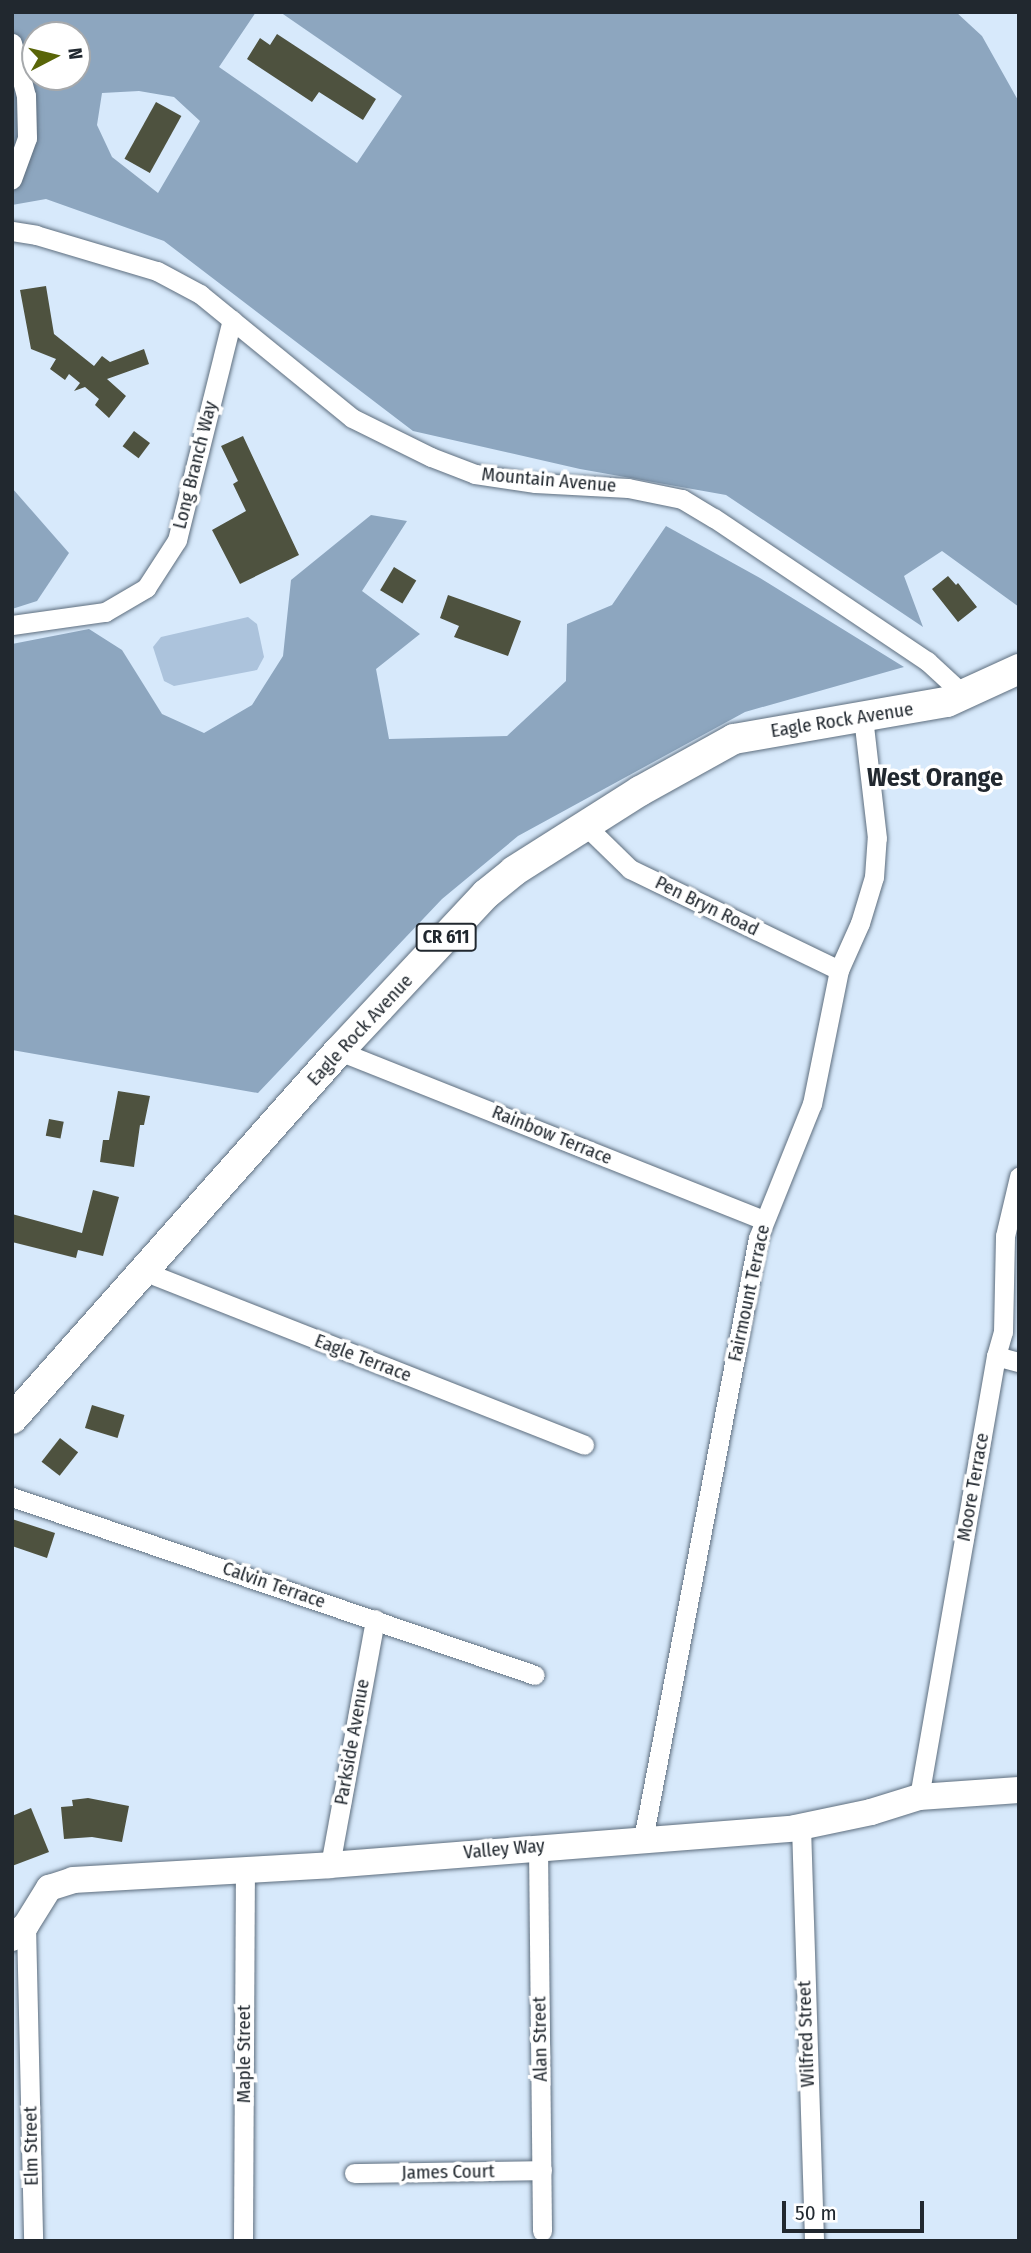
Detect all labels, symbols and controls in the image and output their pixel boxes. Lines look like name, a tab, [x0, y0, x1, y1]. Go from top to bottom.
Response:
north arrow	[21, 21, 91, 91]
text: N	[63, 47, 87, 61]
street label: Long Branch Way	[168, 399, 222, 531]
street label: Mountain Avenue	[481, 463, 617, 497]
street label: Eagle Rock Avenue	[769, 697, 915, 743]
district label: West Orange	[867, 762, 1003, 794]
street label: Pen Bryn Road	[651, 871, 763, 941]
road number: CR 611	[414, 922, 478, 952]
street label: Eagle Rock Avenue	[303, 970, 417, 1090]
street label: Rainbow Terrace	[489, 1101, 615, 1169]
street label: Fairmount Terrace	[723, 1222, 775, 1364]
street label: Eagle Terrace	[311, 1329, 415, 1387]
street label: Moore Terrace	[952, 1431, 994, 1543]
street label: Calvin Terrace	[220, 1557, 328, 1613]
street label: Parkside Avenue	[330, 1677, 374, 1807]
street label: Valley Way	[462, 1834, 546, 1864]
street label: Wilfred Street	[793, 1980, 819, 2088]
street label: Alan Street	[528, 1996, 552, 2082]
street label: Maple Street	[233, 2005, 255, 2103]
street label: Elm Street	[19, 2106, 43, 2186]
street label: James Court	[401, 2160, 495, 2184]
scale bar	[786, 2186, 928, 2230]
text: 50 m	[795, 2200, 837, 2226]

